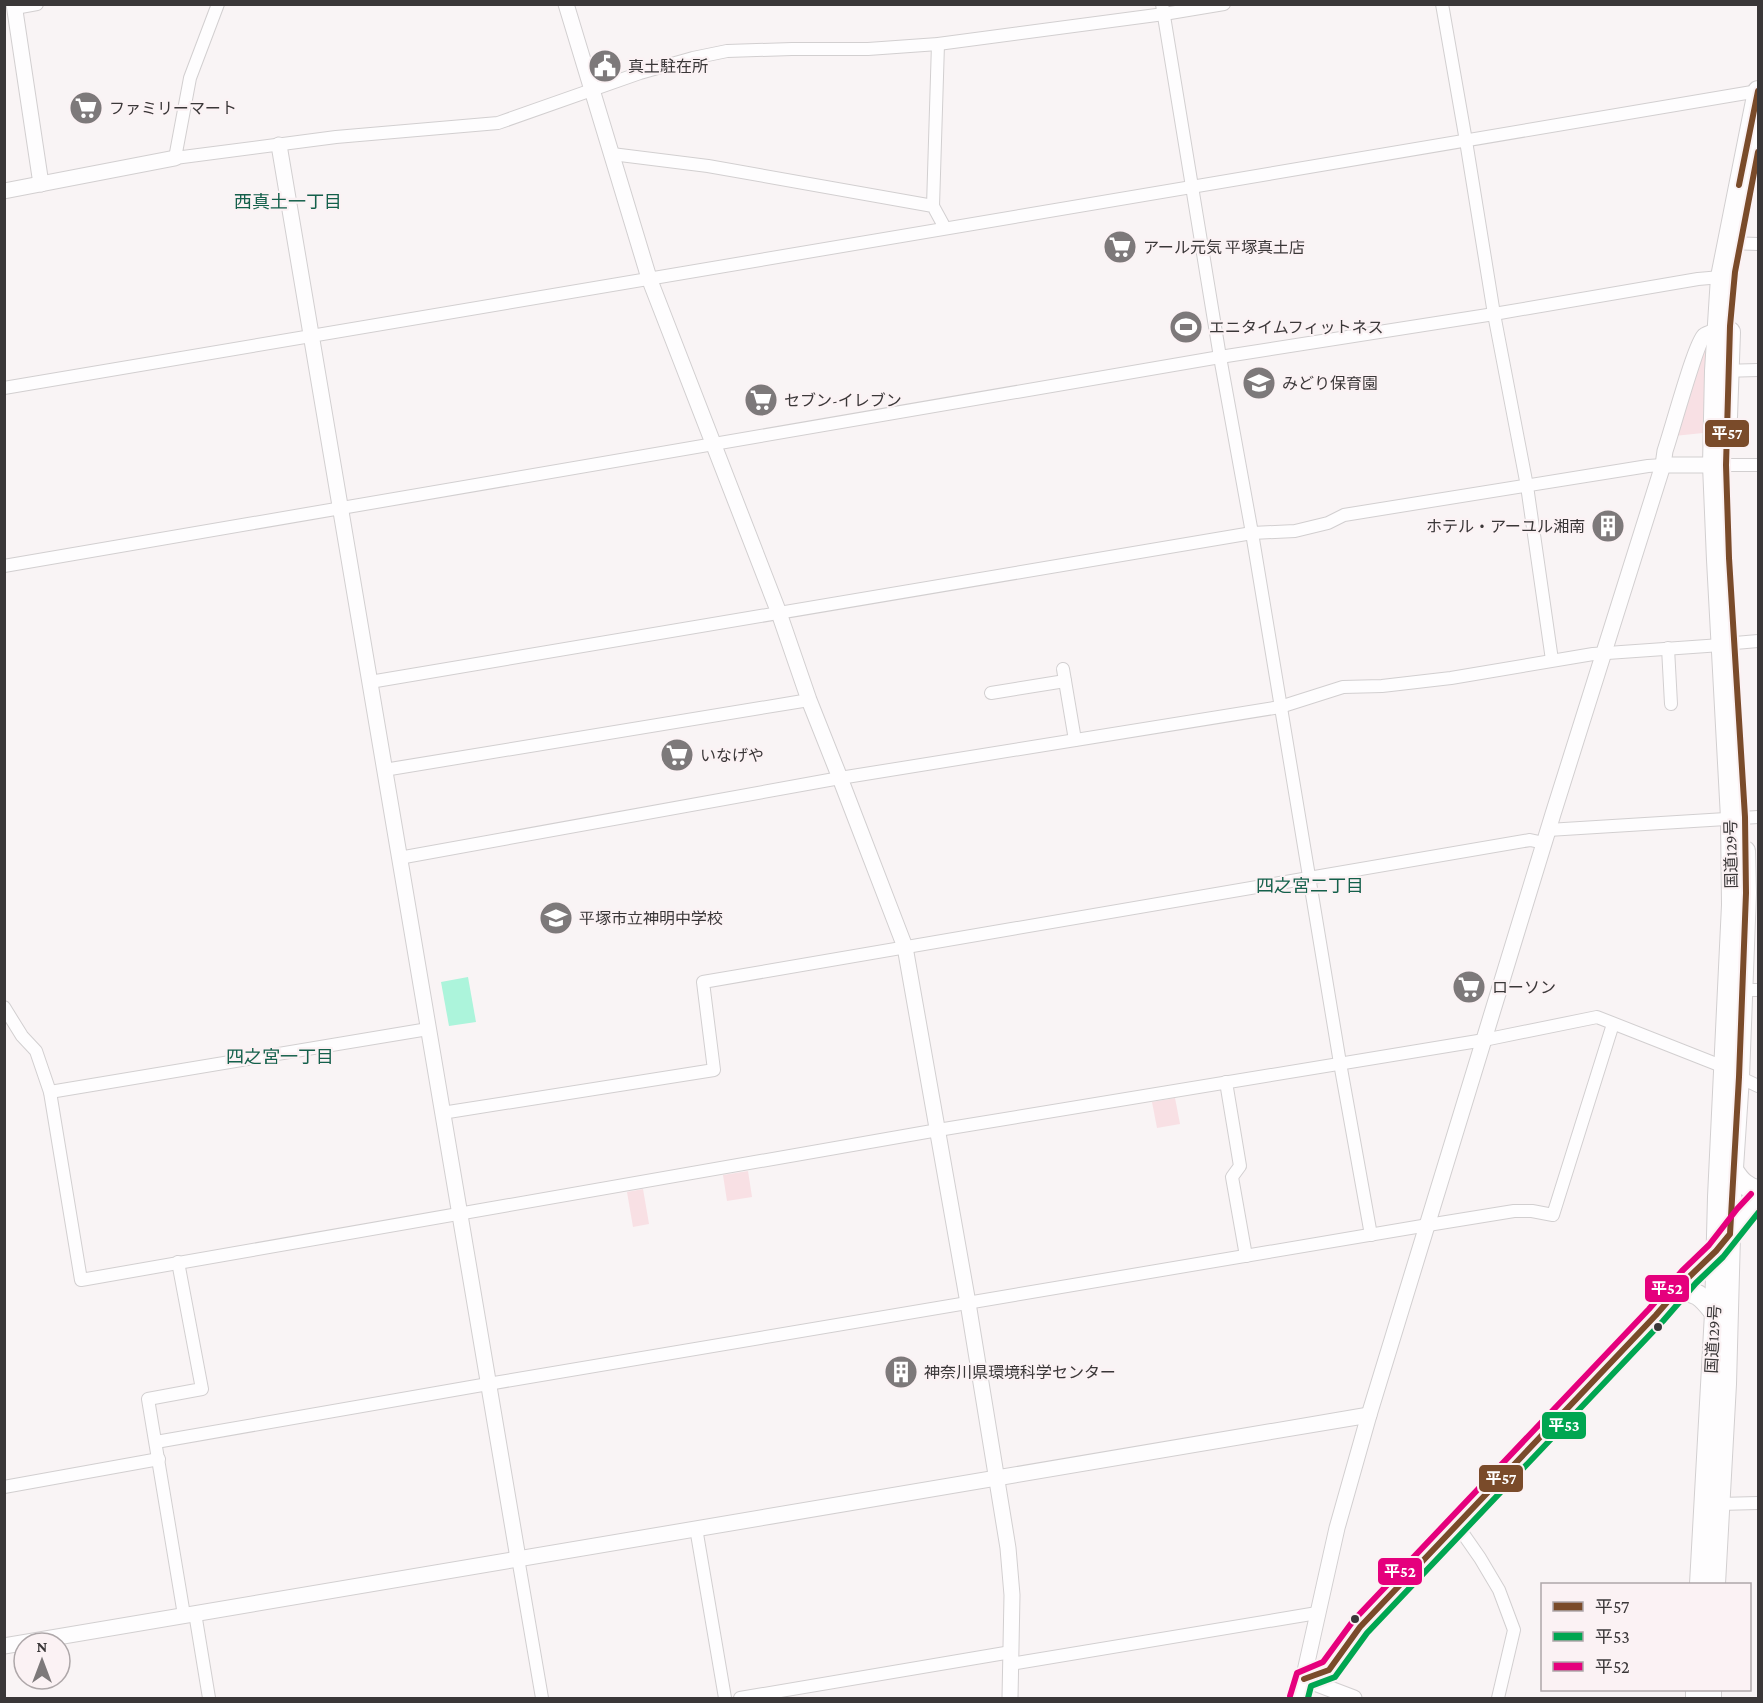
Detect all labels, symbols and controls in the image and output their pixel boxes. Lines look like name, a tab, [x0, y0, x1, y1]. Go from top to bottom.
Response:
public building icon: 真土駐在所	[587, 48, 623, 84]
place label: 真土駐在所	[628, 58, 708, 75]
supermarket icon: ファミリーマート	[68, 90, 104, 126]
place label: ファミリーマート	[109, 100, 237, 117]
district label: 西真土一丁目	[234, 192, 342, 212]
supermarket icon: アール元気 平塚真土店	[1102, 229, 1138, 265]
place label: アール元気 平塚真土店	[1143, 239, 1305, 256]
sports icon: エニタイムフィットネス	[1168, 309, 1204, 345]
place label: エニタイムフィットネス	[1209, 319, 1383, 336]
school or university icon: みどり保育園	[1241, 365, 1277, 401]
place label: みどり保育園	[1282, 375, 1378, 392]
supermarket icon: セブン-イレブン	[743, 382, 779, 418]
place label: セブン-イレブン	[784, 392, 902, 409]
line badge: 平57	[1704, 419, 1750, 448]
text: 平57	[1711, 425, 1743, 442]
building icon: ホテル・アーユル湘南	[1590, 508, 1626, 544]
place label: ホテル・アーユル湘南	[1426, 518, 1585, 535]
supermarket icon: いなげや	[659, 737, 695, 773]
place label: いなげや	[700, 747, 764, 764]
street label: 国道129号	[1722, 819, 1740, 889]
district label: 四之宮二丁目	[1256, 876, 1364, 896]
school or university icon: 平塚市立神明中学校	[538, 900, 574, 936]
place label: 平塚市立神明中学校	[579, 910, 723, 927]
supermarket icon: ローソン	[1451, 969, 1487, 1005]
place label: ローソン	[1492, 979, 1556, 996]
district label: 四之宮一丁目	[226, 1047, 334, 1067]
line badge: 平52	[1644, 1274, 1690, 1303]
text: 平52	[1651, 1280, 1683, 1297]
street label: 国道129号	[1703, 1304, 1723, 1374]
unlabelled marker	[1652, 1321, 1664, 1333]
building icon: 神奈川県環境科学センター	[883, 1354, 919, 1390]
place label: 神奈川県環境科学センター	[924, 1364, 1116, 1381]
line badge: 平53	[1541, 1411, 1587, 1440]
text: 平53	[1548, 1417, 1580, 1434]
line badge: 平57	[1478, 1464, 1524, 1493]
text: 平57	[1485, 1470, 1517, 1487]
line badge: 平52	[1377, 1557, 1423, 1586]
text: 平52	[1384, 1563, 1416, 1580]
legend	[1541, 1583, 1751, 1691]
text: 平57	[1595, 1597, 1629, 1617]
unlabelled marker	[1349, 1613, 1361, 1625]
text: 平53	[1595, 1627, 1630, 1647]
north arrow	[12, 1631, 72, 1691]
text: N	[37, 1638, 48, 1655]
text: 平52	[1595, 1657, 1630, 1677]

